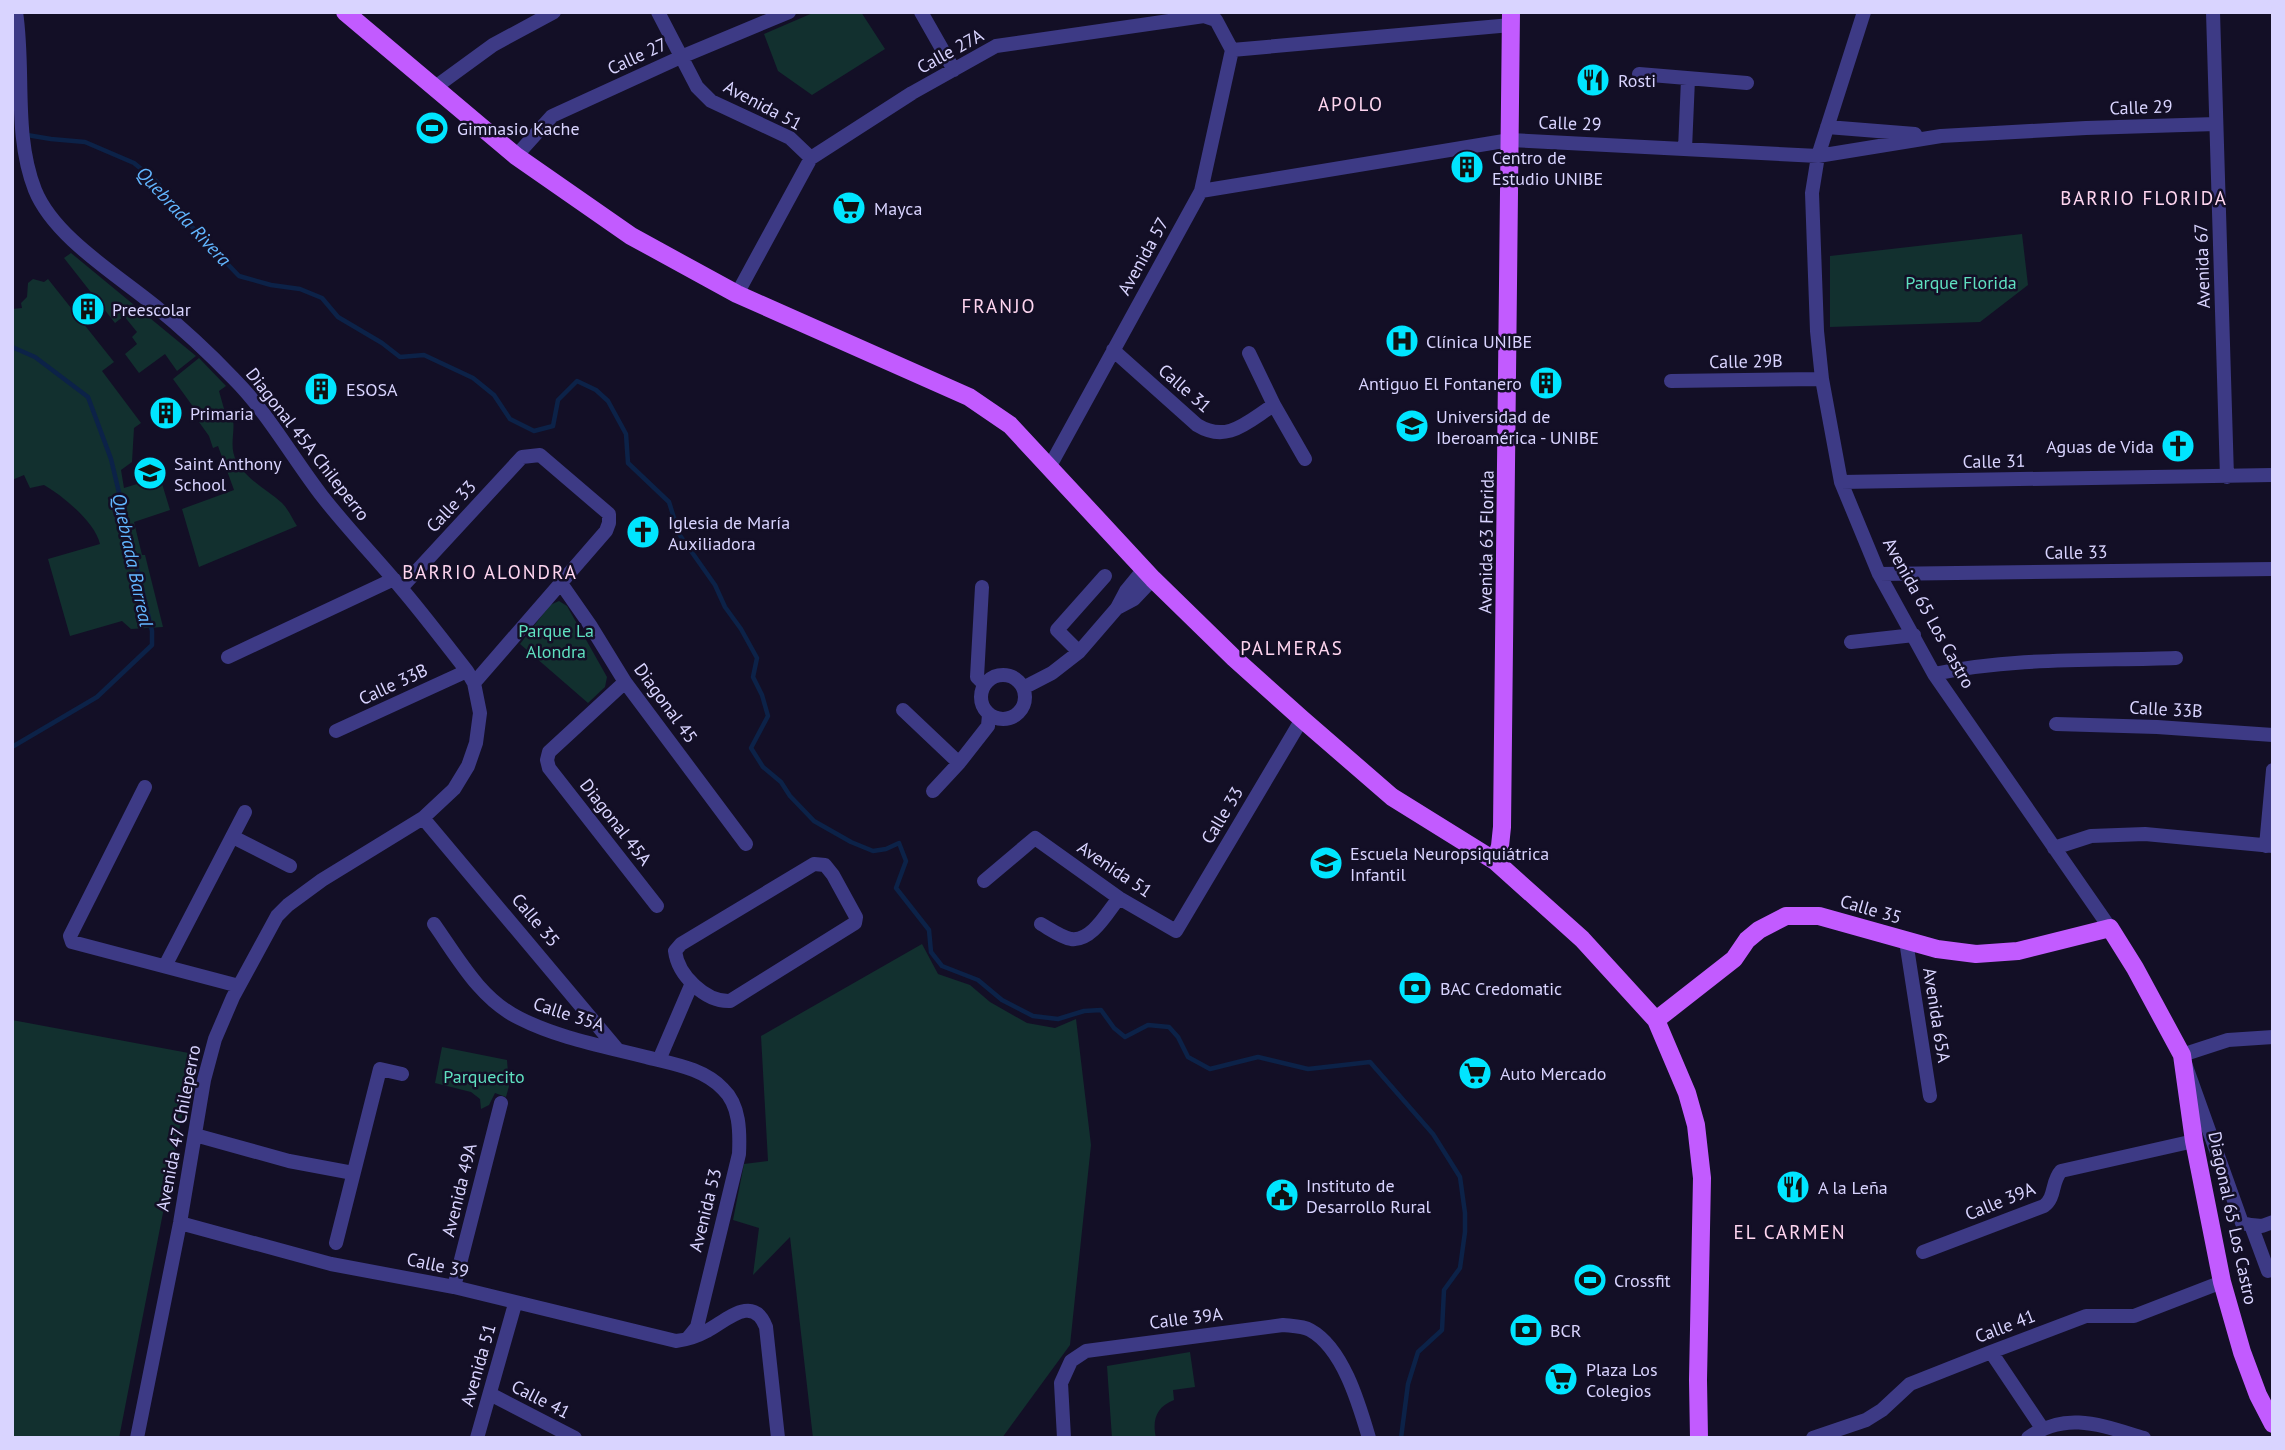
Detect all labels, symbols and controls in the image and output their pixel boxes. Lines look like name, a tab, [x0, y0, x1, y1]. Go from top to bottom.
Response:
street label: Calle 27A	[913, 23, 988, 79]
street label: Calle 27	[604, 32, 670, 80]
restaurant icon: Rosti	[1574, 61, 1612, 99]
place label: Rosti	[1618, 69, 1656, 92]
street label: Avenida 51	[720, 75, 806, 135]
district label: APOLO	[1318, 92, 1384, 116]
street label: Calle 29	[2109, 94, 2173, 120]
sports icon: Gimnasio Kache	[413, 109, 451, 147]
street label: Calle 29	[1538, 110, 1602, 136]
place label: Gimnasio Kache	[457, 117, 580, 140]
place label: Centro de Estudio UNIBE	[1492, 146, 1603, 190]
building icon: Centro de Estudio UNIBE	[1448, 148, 1486, 186]
water label: Quebrada Rivera	[132, 161, 237, 272]
district label: BARRIO FLORIDA	[2060, 186, 2228, 210]
supermarket icon: Mayca	[830, 189, 868, 227]
place label: Mayca	[874, 197, 922, 220]
street label: Avenida 57	[1112, 213, 1174, 299]
street label: Avenida 67	[2189, 223, 2215, 309]
park label: Parque Florida	[1905, 271, 2017, 294]
building icon: Preescolar	[69, 290, 107, 328]
district label: FRANJO	[961, 294, 1037, 318]
place label: Preescolar	[112, 298, 191, 321]
hospital icon: Clínica UNIBE	[1383, 322, 1421, 360]
place label: Clínica UNIBE	[1426, 330, 1532, 353]
street label: Calle 29B	[1709, 349, 1783, 373]
street label: Calle 31	[1154, 359, 1216, 417]
street label: Diagonal 45A Chileperro	[241, 363, 375, 525]
building icon: Antiguo El Fontanero	[1527, 364, 1565, 402]
building icon: ESOSA	[302, 370, 340, 408]
place label: Antiguo El Fontanero	[1359, 372, 1522, 395]
place label: ESOSA	[346, 378, 398, 401]
building icon: Primaria	[147, 394, 185, 432]
place label: Primaria	[190, 402, 254, 425]
place label: Universidad de Iberoamérica - UNIBE	[1436, 405, 1599, 449]
school or university icon: Universidad de Iberoamérica - UNIBE	[1393, 407, 1431, 445]
church icon: Aguas de Vida	[2159, 427, 2197, 465]
place label: Aguas de Vida	[2046, 435, 2154, 458]
street label: Calle 31	[1962, 449, 2026, 473]
place label: Saint Anthony School	[174, 452, 282, 496]
school or university icon: Saint Anthony School	[131, 454, 169, 492]
street label: Avenida 63 Florida	[1473, 470, 1499, 614]
street label: Calle 33	[421, 475, 481, 537]
water label: Quebrada Barreal	[107, 491, 159, 629]
place label: Iglesia de María Auxiliadora	[668, 511, 790, 555]
church icon: Iglesia de María Auxiliadora	[624, 513, 662, 551]
street label: Avenida 65 Los Castro	[1878, 534, 1980, 692]
street label: Calle 33	[2044, 540, 2108, 564]
district label: BARRIO ALONDRA	[402, 560, 578, 584]
park label: Parque La Alondra	[518, 619, 594, 663]
district label: PALMERAS	[1240, 636, 1344, 660]
street label: Calle 33B	[355, 658, 431, 710]
street label: Diagonal 45	[629, 659, 703, 747]
street label: Calle 33B	[2129, 696, 2203, 722]
street label: Diagonal 45A	[575, 774, 657, 870]
street label: Calle 33	[1196, 782, 1248, 848]
street label: Avenida 51	[1073, 836, 1157, 902]
place label: Escuela Neuropsiquiátrica Infantil	[1350, 842, 1549, 886]
school or university icon: Escuela Neuropsiquiátrica Infantil	[1307, 844, 1345, 882]
street label: Calle 35	[507, 888, 565, 952]
street label: Calle 35	[1838, 889, 1904, 929]
street label: Avenida 65A	[1918, 966, 1956, 1065]
bank icon: BAC Credomatic	[1396, 969, 1434, 1007]
place label: BAC Credomatic	[1440, 977, 1562, 1000]
street label: Calle 35A	[530, 992, 608, 1036]
street label: Avenida 47 Chileperro	[151, 1043, 205, 1213]
supermarket icon: Auto Mercado	[1456, 1054, 1494, 1092]
place label: Auto Mercado	[1500, 1062, 1606, 1085]
park label: Parquecito	[443, 1065, 525, 1088]
street label: Diagonal 65 Los Castro	[2203, 1129, 2263, 1307]
street label: Avenida 49A	[436, 1140, 482, 1239]
street label: Avenida 53	[684, 1166, 726, 1254]
restaurant icon: A la Leña	[1774, 1168, 1812, 1206]
place label: Instituto de Desarrollo Rural	[1306, 1174, 1432, 1218]
public building icon: Instituto de Desarrollo Rural	[1263, 1176, 1301, 1214]
place label: A la Leña	[1818, 1176, 1888, 1199]
street label: Calle 39A	[1962, 1176, 2039, 1225]
district label: EL CARMEN	[1733, 1220, 1847, 1244]
street label: Calle 39	[405, 1247, 471, 1283]
sports icon: Crossfit	[1571, 1261, 1609, 1299]
place label: Crossfit	[1614, 1269, 1671, 1292]
street label: Calle 39A	[1148, 1302, 1224, 1334]
street label: Calle 41	[1971, 1304, 2039, 1348]
bank icon: BCR	[1507, 1311, 1545, 1349]
place label: BCR	[1550, 1319, 1582, 1342]
street label: Avenida 51	[455, 1321, 501, 1409]
place label: Plaza Los Colegios	[1586, 1358, 1658, 1402]
supermarket icon: Plaza Los Colegios	[1542, 1360, 1580, 1398]
street label: Calle 41	[508, 1374, 574, 1424]

